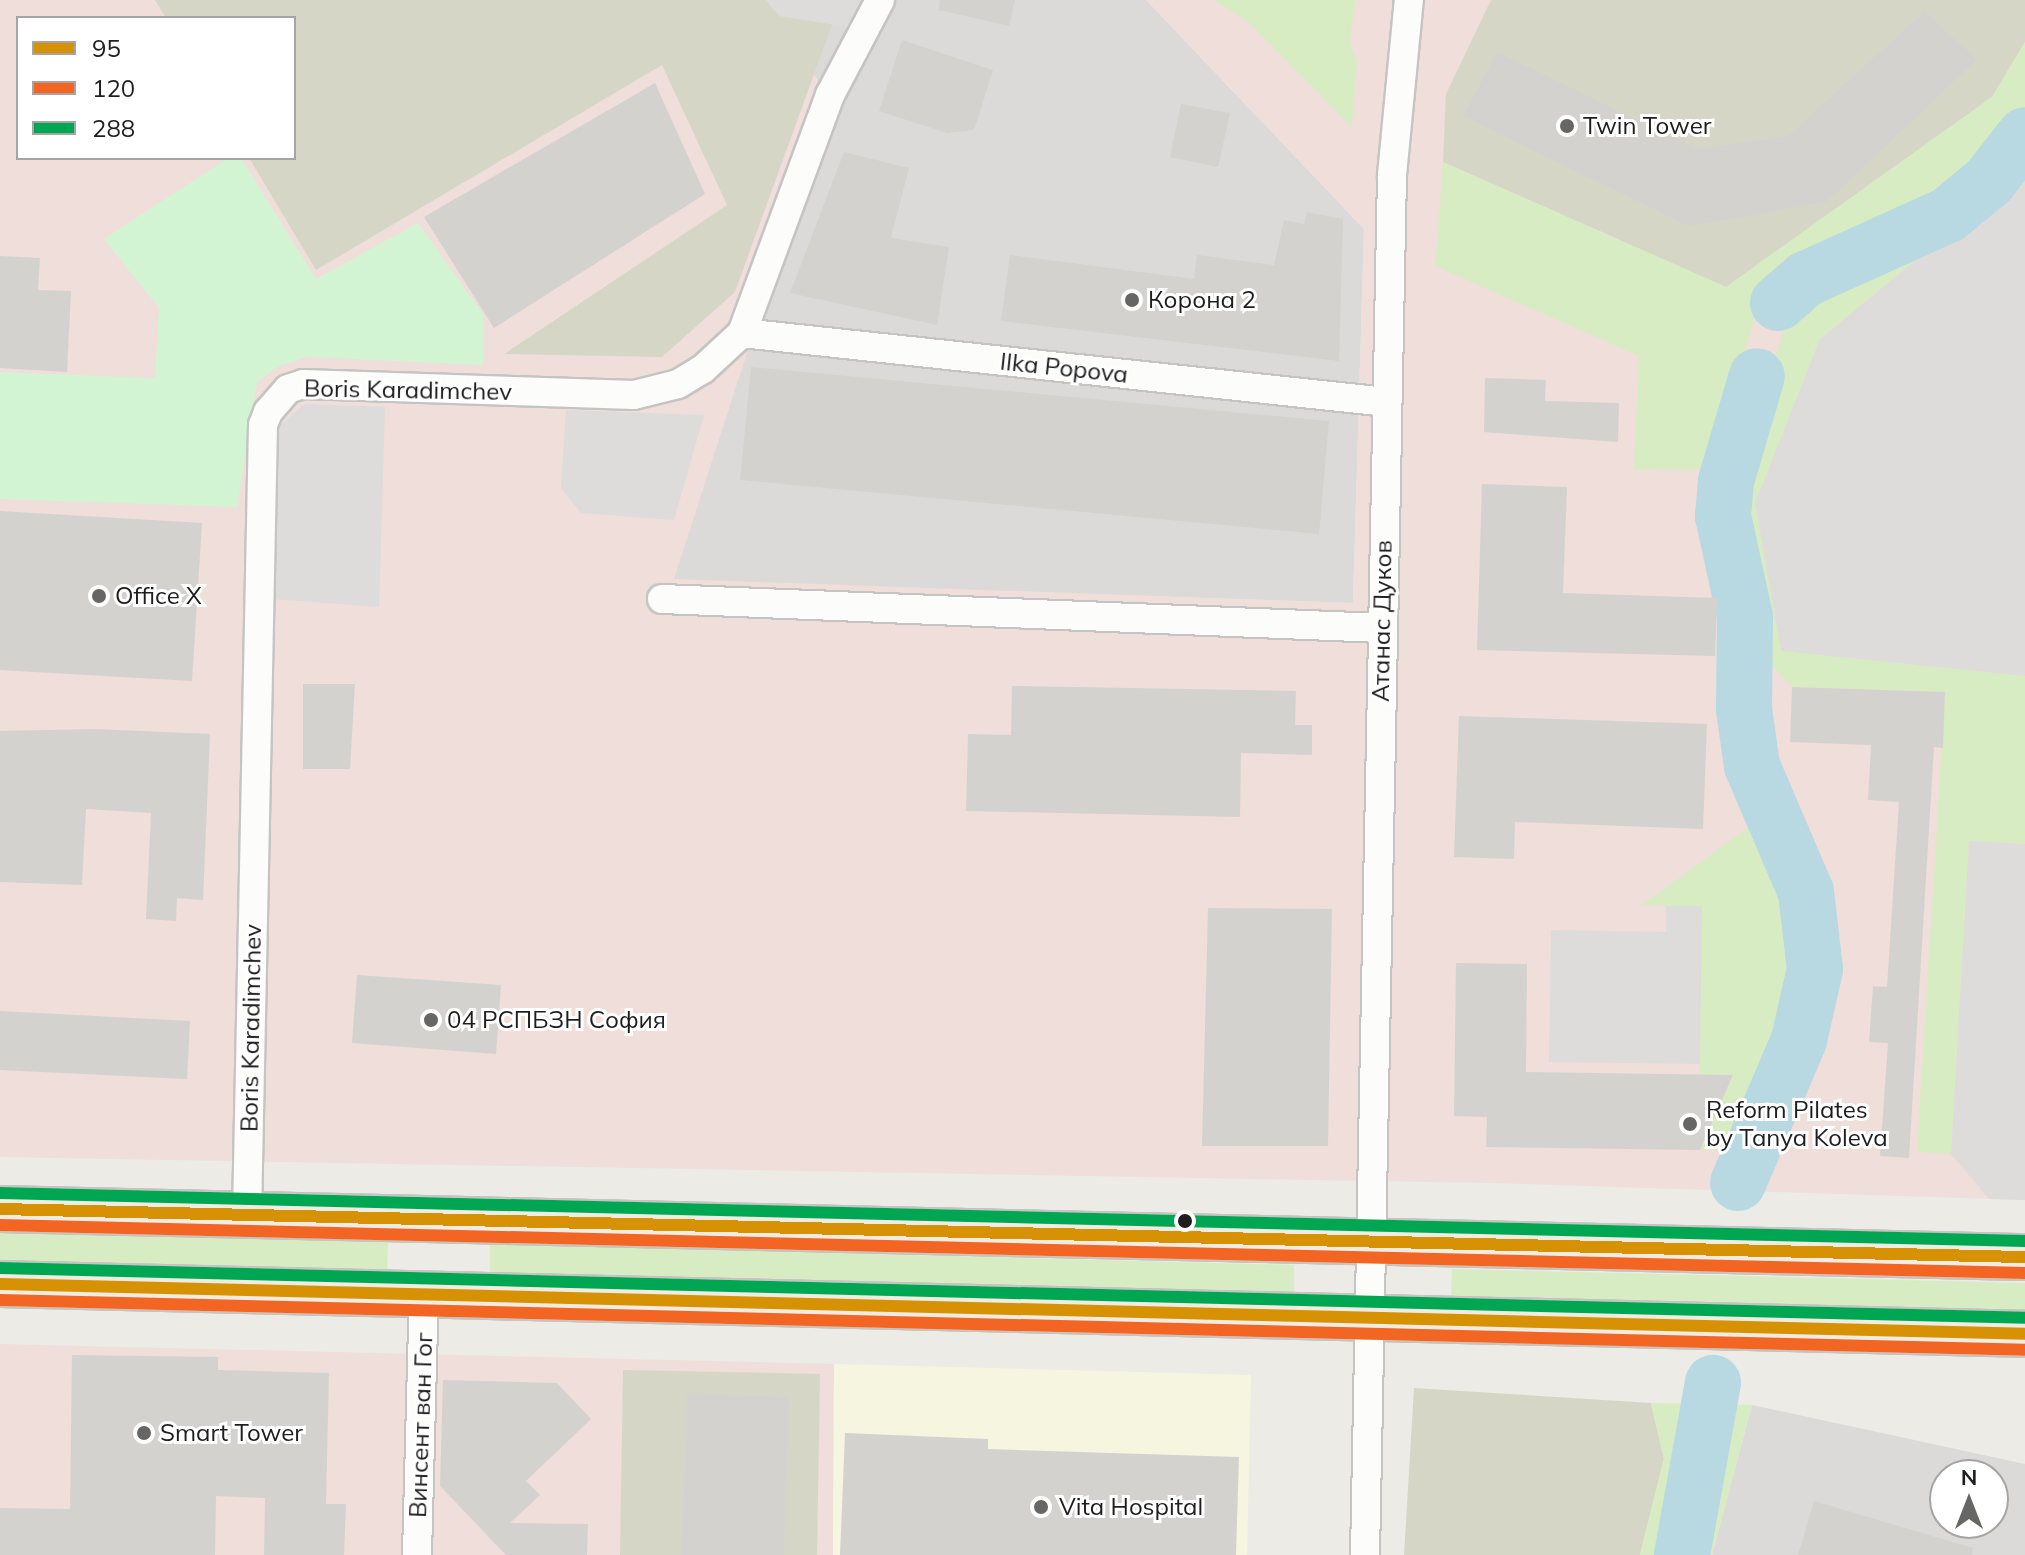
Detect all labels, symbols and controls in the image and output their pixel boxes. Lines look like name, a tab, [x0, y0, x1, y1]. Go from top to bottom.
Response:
legend	[16, 16, 296, 160]
text: 95	[92, 33, 121, 63]
text: 120	[92, 73, 135, 103]
place label: Twin Tower	[1583, 112, 1711, 140]
text: 288	[92, 113, 135, 143]
marker: Twin Tower	[1558, 117, 1576, 135]
place label: Корона 2	[1148, 286, 1256, 314]
marker: Корона 2	[1123, 291, 1141, 309]
street label: Ilka Popova	[999, 347, 1129, 389]
street label: Boris Karadimchev	[304, 374, 512, 406]
street label: Атанас Дуков	[1366, 540, 1398, 702]
place label: Office X	[115, 582, 202, 610]
marker: Office X	[90, 587, 108, 605]
street label: Boris Karadimchev	[235, 924, 267, 1132]
place label: 04 РСПБЗН София	[447, 1006, 666, 1034]
marker: 04 РСПБЗН София	[422, 1011, 440, 1029]
place label: Reform Pilates by Tanya Koleva	[1706, 1096, 1888, 1152]
marker: Reform Pilates by Tanya Koleva	[1681, 1115, 1699, 1133]
unlabelled marker	[1177, 1213, 1193, 1229]
street label: Винсент ван Гог	[403, 1332, 439, 1518]
place label: Smart Tower	[160, 1419, 303, 1447]
marker: Smart Tower	[135, 1424, 153, 1442]
north arrow	[1929, 1459, 2009, 1539]
text: N	[1961, 1463, 1977, 1491]
place label: Vita Hospital	[1059, 1493, 1203, 1521]
marker: Vita Hospital	[1030, 1496, 1052, 1518]

